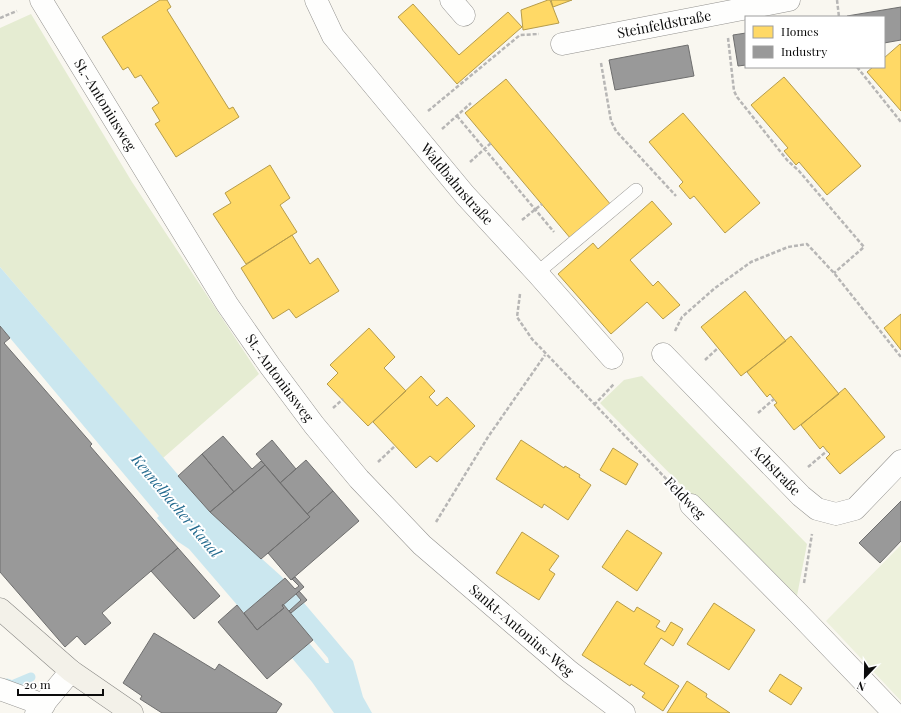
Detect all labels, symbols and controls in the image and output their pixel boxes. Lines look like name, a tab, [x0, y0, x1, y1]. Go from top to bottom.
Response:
street label: Steinfeldstraße	[615, 5, 713, 42]
legend	[745, 16, 885, 68]
text: Homes	[781, 23, 819, 39]
text: Industry	[781, 43, 827, 59]
street label: St.-Antoniusweg	[70, 55, 141, 155]
street label: Waldbahnstraße	[416, 138, 498, 229]
street label: St.-Antoniusweg	[241, 330, 319, 426]
street label: Achstraße	[747, 440, 805, 499]
water label: Kennelbacher Kanal	[127, 449, 226, 562]
street label: Feldweg	[661, 472, 711, 523]
street label: Sankt-Antonius-Weg	[465, 580, 579, 681]
north arrow	[845, 657, 885, 697]
scale bar	[18, 671, 103, 697]
text: 20 m	[24, 676, 51, 692]
text: N	[855, 678, 868, 695]

